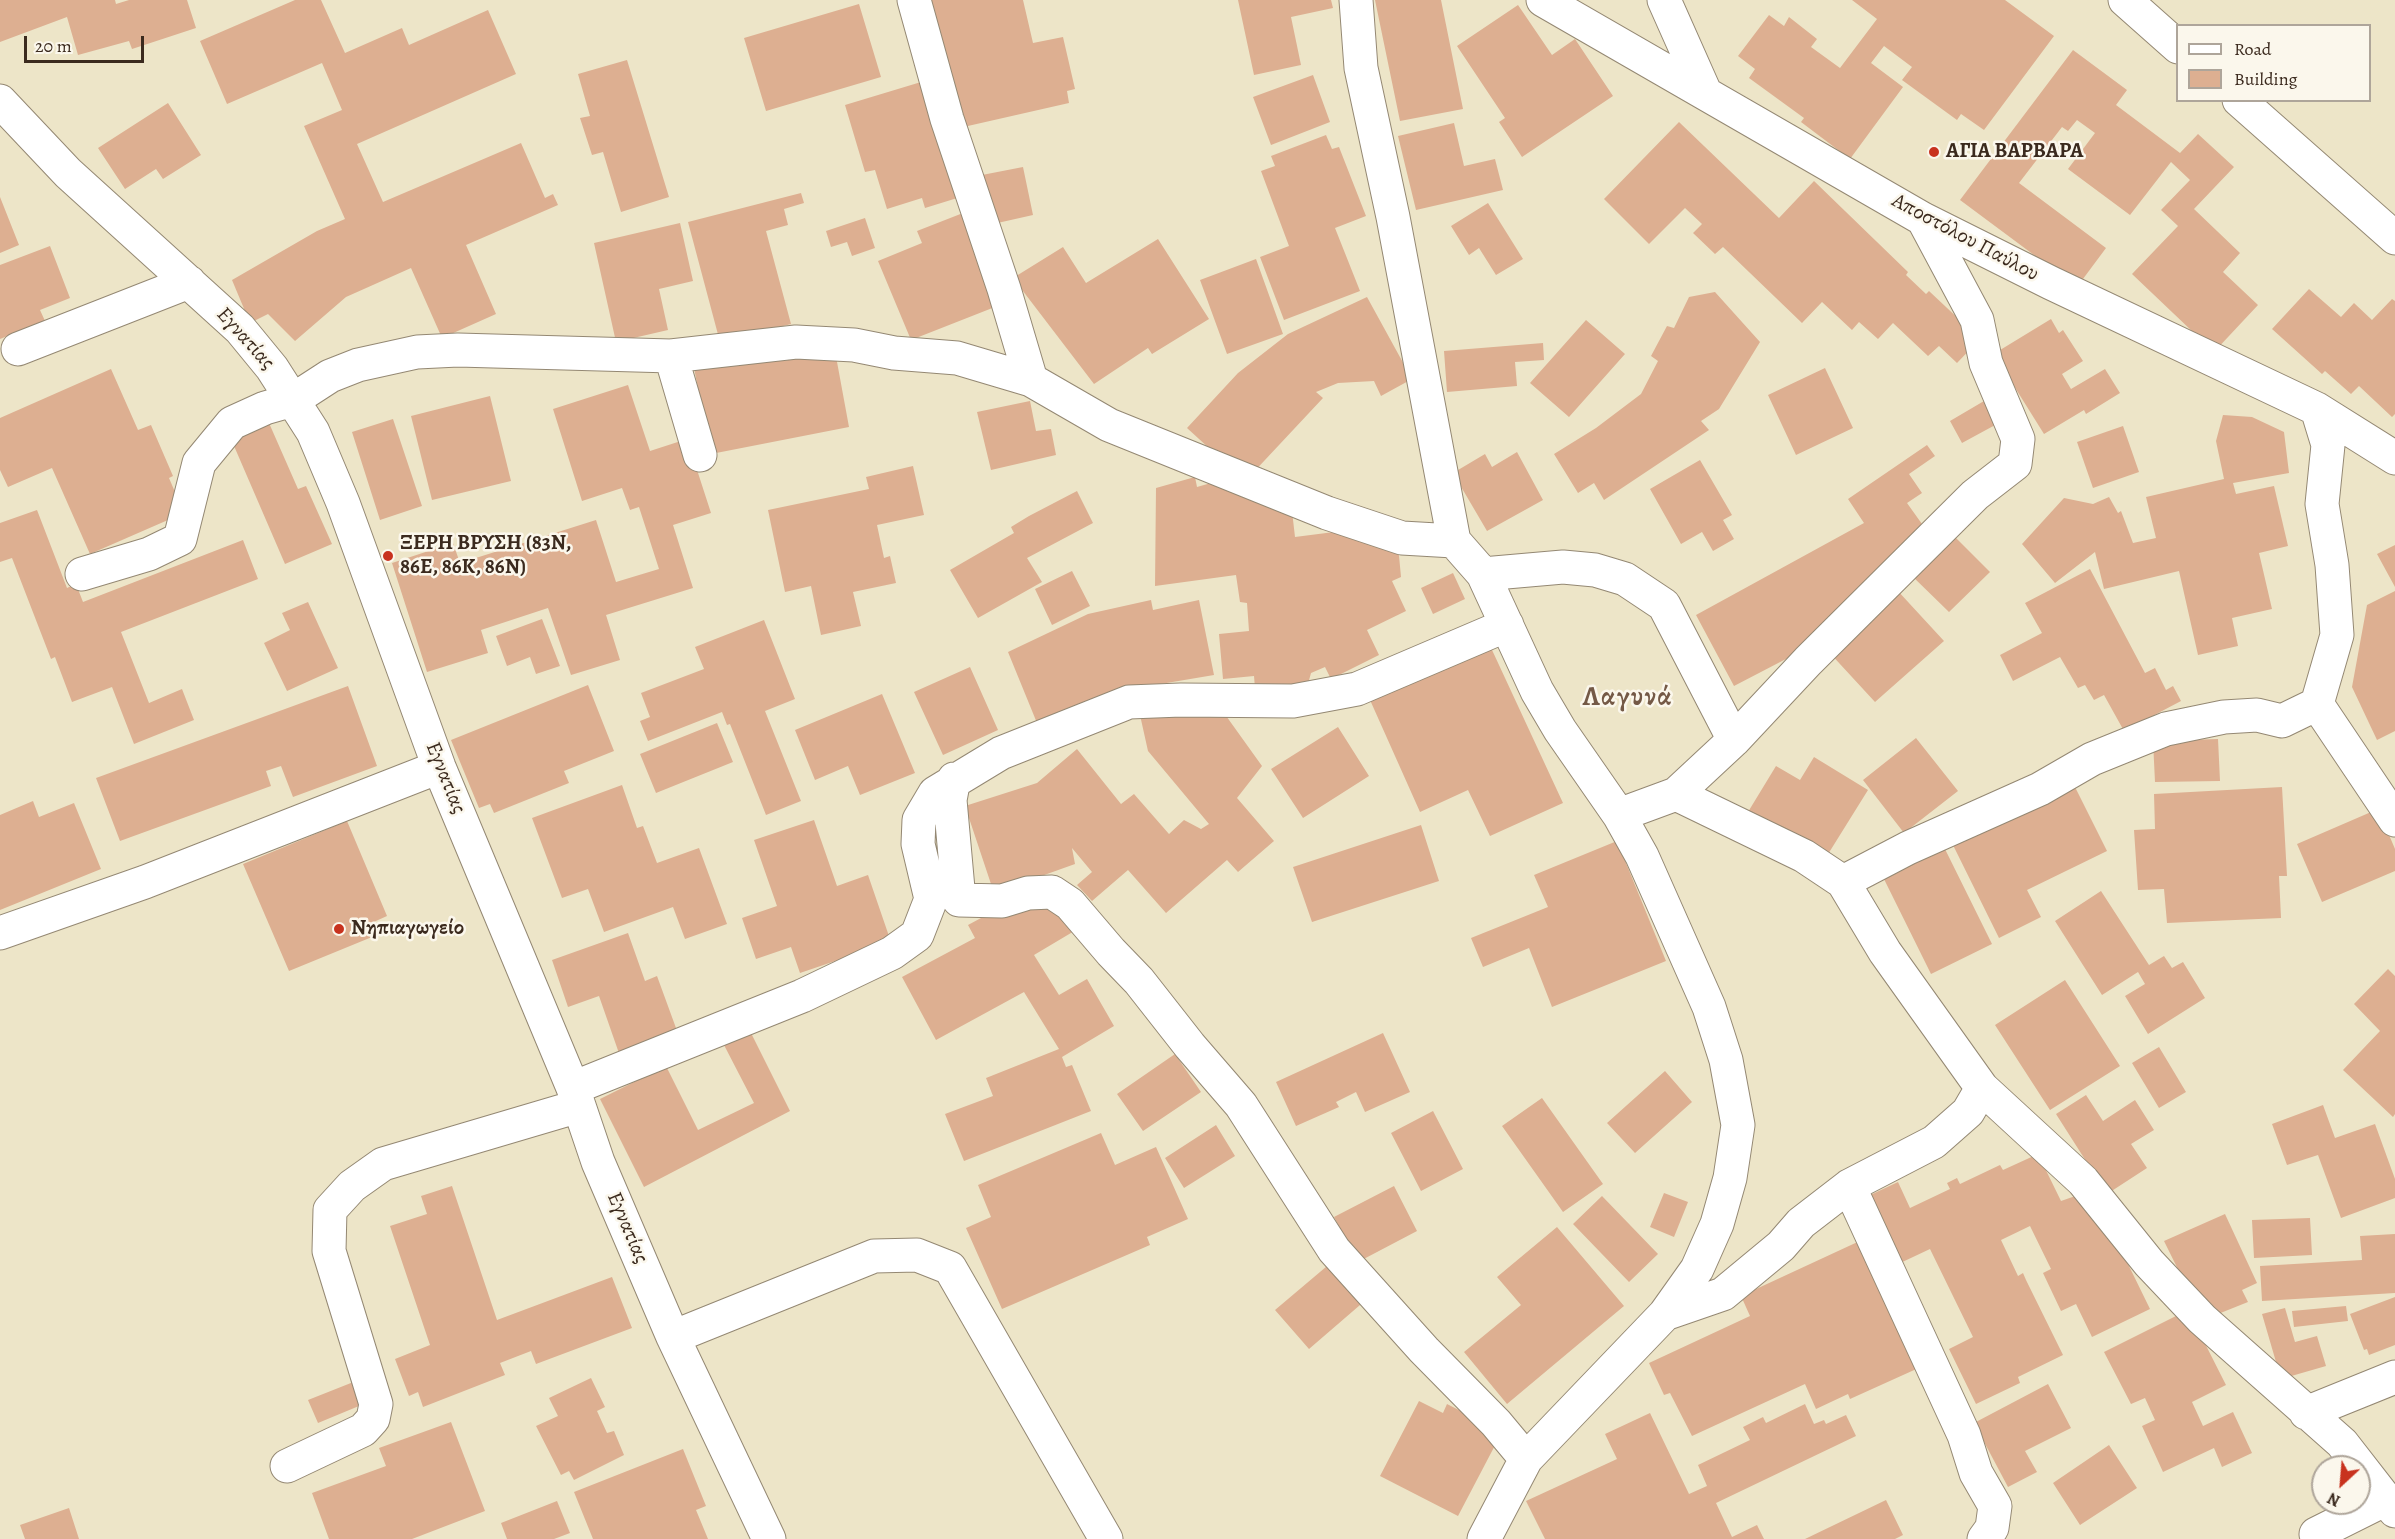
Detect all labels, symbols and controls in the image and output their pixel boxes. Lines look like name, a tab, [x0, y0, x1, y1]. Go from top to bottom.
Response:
scale bar	[27, 24, 147, 62]
legend	[2176, 24, 2371, 102]
text: 20 m	[35, 34, 72, 58]
text: Road	[2234, 37, 2271, 61]
text: Building	[2234, 67, 2298, 91]
place label: ΑΓΙΑ ΒΑΡΒΑΡΑ	[1946, 139, 2083, 165]
marker: ΑΓΙΑ ΒΑΡΒΑΡΑ	[1927, 145, 1941, 159]
street label: Αποστόλου Παύλου	[1887, 189, 2043, 287]
street label: Εγνατίας	[211, 303, 279, 375]
place label: ΞΕΡΗ ΒΡΥΣΗ (83Ν, 86Ε, 86Κ, 86Ν)	[400, 531, 571, 581]
marker: ΞΕΡΗ ΒΡΥΣΗ (83Ν, 86Ε, 86Κ, 86Ν)	[381, 549, 395, 563]
district label: Λαγυνά	[1583, 682, 1673, 714]
street label: Εγνατίας	[419, 739, 471, 817]
place label: Νηπιαγωγείο	[351, 916, 464, 942]
marker: Νηπιαγωγείο	[332, 922, 346, 936]
street label: Εγνατίας	[601, 1189, 653, 1267]
north arrow	[2311, 1455, 2371, 1515]
text: N	[2324, 1487, 2344, 1512]

